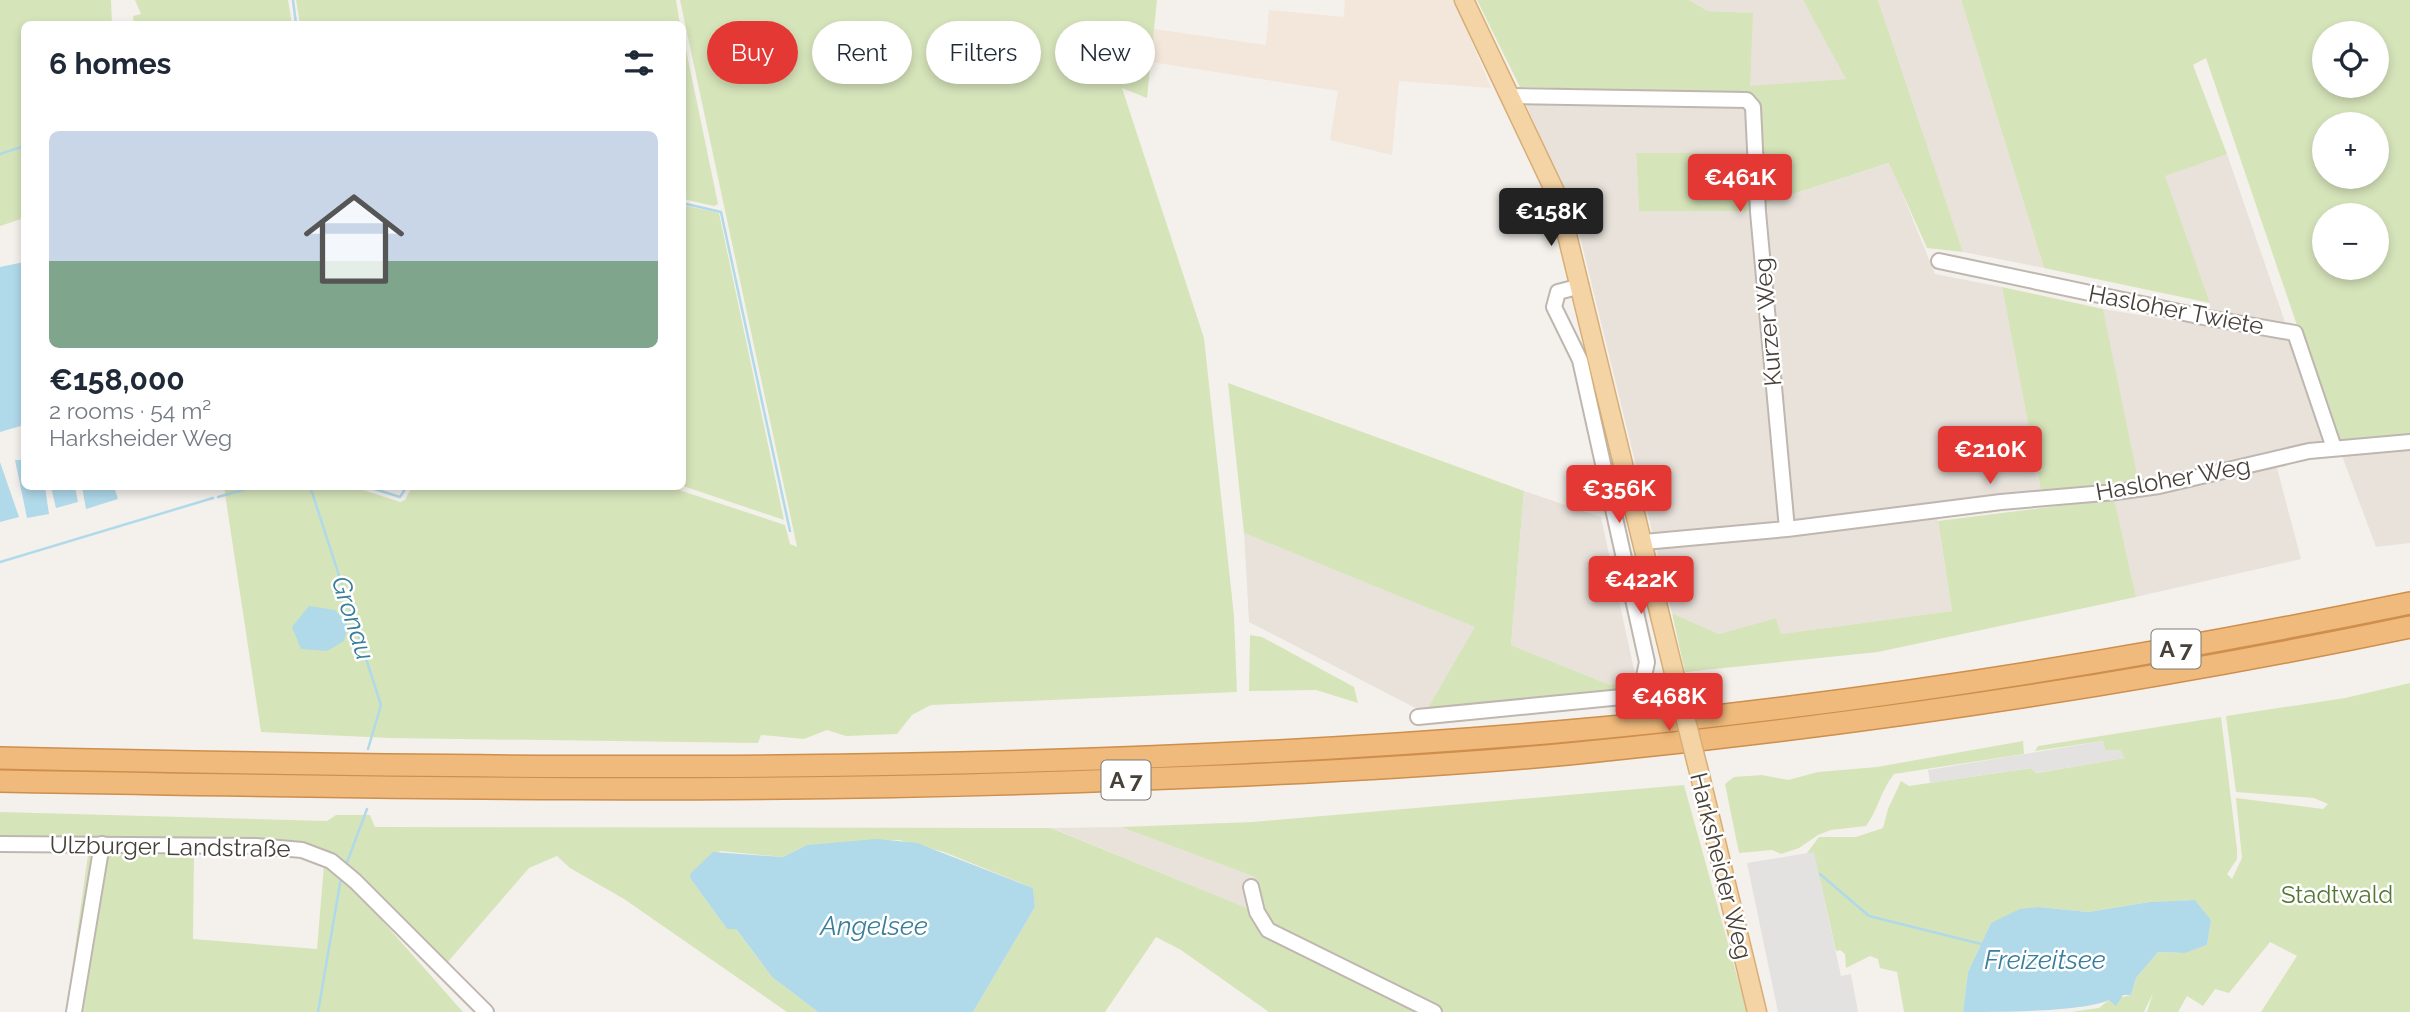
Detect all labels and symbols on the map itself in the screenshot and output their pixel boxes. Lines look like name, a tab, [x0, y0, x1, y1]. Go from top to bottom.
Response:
pin: €461K	[1691, 154, 1789, 214]
pin: €158K	[1502, 188, 1600, 248]
street label: Kurzer Weg	[1747, 257, 1788, 388]
street label: Hasloher Twiete	[2086, 278, 2266, 341]
pin: €210K	[1941, 426, 2039, 486]
street label: Hasloher Weg	[2093, 451, 2253, 506]
pin: €356K	[1570, 466, 1668, 525]
pin: €422K	[1592, 556, 1690, 616]
water label: Gronau	[325, 572, 381, 664]
road number: A 7	[2152, 629, 2200, 668]
pin: €468K	[1620, 674, 1718, 733]
road number: A 7	[1102, 760, 1150, 800]
street label: Harksheider Weg	[1684, 770, 1759, 962]
street label: Ulzburger Landstraße	[49, 830, 291, 863]
park label: Stadtwald	[2281, 880, 2393, 909]
water label: Angelsee	[818, 911, 928, 941]
water label: Freizeitsee	[1984, 945, 2106, 975]

